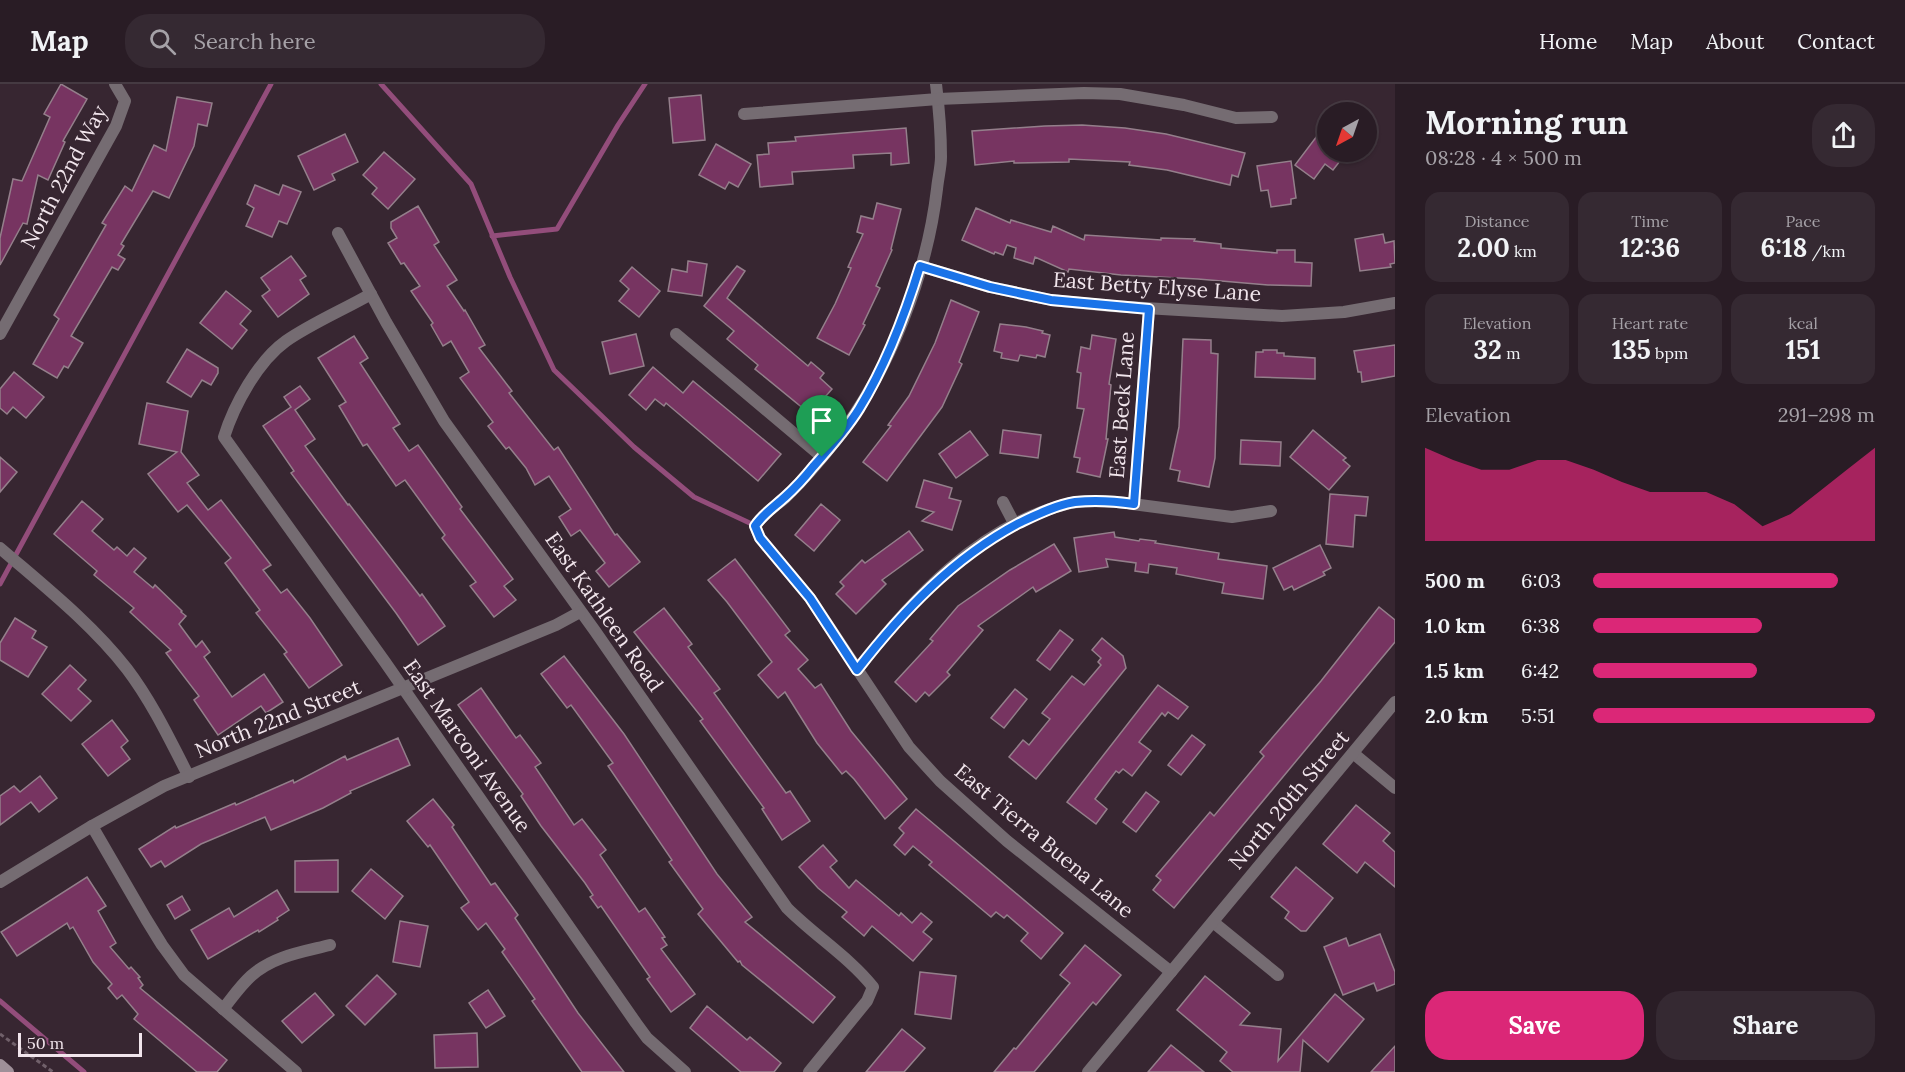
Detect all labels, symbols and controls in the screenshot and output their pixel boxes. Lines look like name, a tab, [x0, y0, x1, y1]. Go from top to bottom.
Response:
search box	[125, 14, 545, 68]
text: Map	[30, 23, 89, 59]
icon: search	[146, 25, 179, 58]
text: Search here	[194, 27, 316, 55]
text: Home	[1539, 28, 1597, 55]
text: Map	[1630, 28, 1673, 55]
text: About	[1706, 28, 1764, 55]
text: Contact	[1797, 28, 1875, 55]
street label: North 22nd Way	[14, 100, 113, 253]
text: Morning run	[1425, 101, 1628, 143]
north arrow	[1317, 102, 1377, 162]
map controls	[1317, 102, 1377, 162]
button: share	[1812, 104, 1875, 167]
text: 08:28 · 4 × 500 m	[1425, 145, 1582, 170]
text: Distance	[1464, 211, 1530, 231]
text: Time	[1631, 211, 1669, 231]
text: Pace	[1786, 211, 1820, 231]
text: 2.00	[1457, 231, 1510, 264]
text: 12:36	[1620, 231, 1680, 264]
text: 6:18	[1760, 231, 1807, 264]
text: km	[1510, 241, 1537, 261]
text: /km	[1807, 241, 1846, 261]
street label: East Betty Elyse Lane	[1052, 266, 1262, 307]
text: Elevation	[1463, 313, 1531, 333]
text: Heart rate	[1612, 313, 1688, 333]
text: kcal	[1788, 313, 1818, 333]
street label: East Beck Lane	[1103, 331, 1140, 479]
text: 32	[1474, 333, 1502, 366]
text: 135	[1612, 333, 1651, 366]
text: 151	[1785, 333, 1821, 366]
text: m	[1502, 343, 1520, 363]
text: bpm	[1651, 343, 1688, 363]
pin	[796, 395, 847, 457]
text: Elevation	[1425, 402, 1511, 427]
text: 291–298 m	[1778, 402, 1875, 427]
icon: arrive	[805, 404, 838, 437]
street label: East Kathleen Road	[539, 527, 669, 697]
text: 500 m	[1425, 568, 1485, 593]
text: 6:03	[1521, 568, 1561, 593]
text: 1.0 km	[1425, 613, 1486, 638]
text: 6:38	[1521, 613, 1560, 638]
street label: East Marconi Avenue	[398, 654, 537, 837]
text: 1.5 km	[1425, 658, 1484, 683]
text: 6:42	[1521, 658, 1559, 683]
street label: North 22nd Street	[191, 673, 365, 764]
text: 2.0 km	[1425, 703, 1488, 728]
text: 5:51	[1521, 703, 1555, 728]
street label: North 20th Street	[1222, 724, 1355, 875]
street label: East Tierra Buena Lane	[949, 758, 1140, 924]
button: Save	[1425, 991, 1644, 1060]
button: Share	[1656, 991, 1875, 1060]
scale bar	[18, 1030, 142, 1058]
text: 50 m	[27, 1033, 64, 1053]

